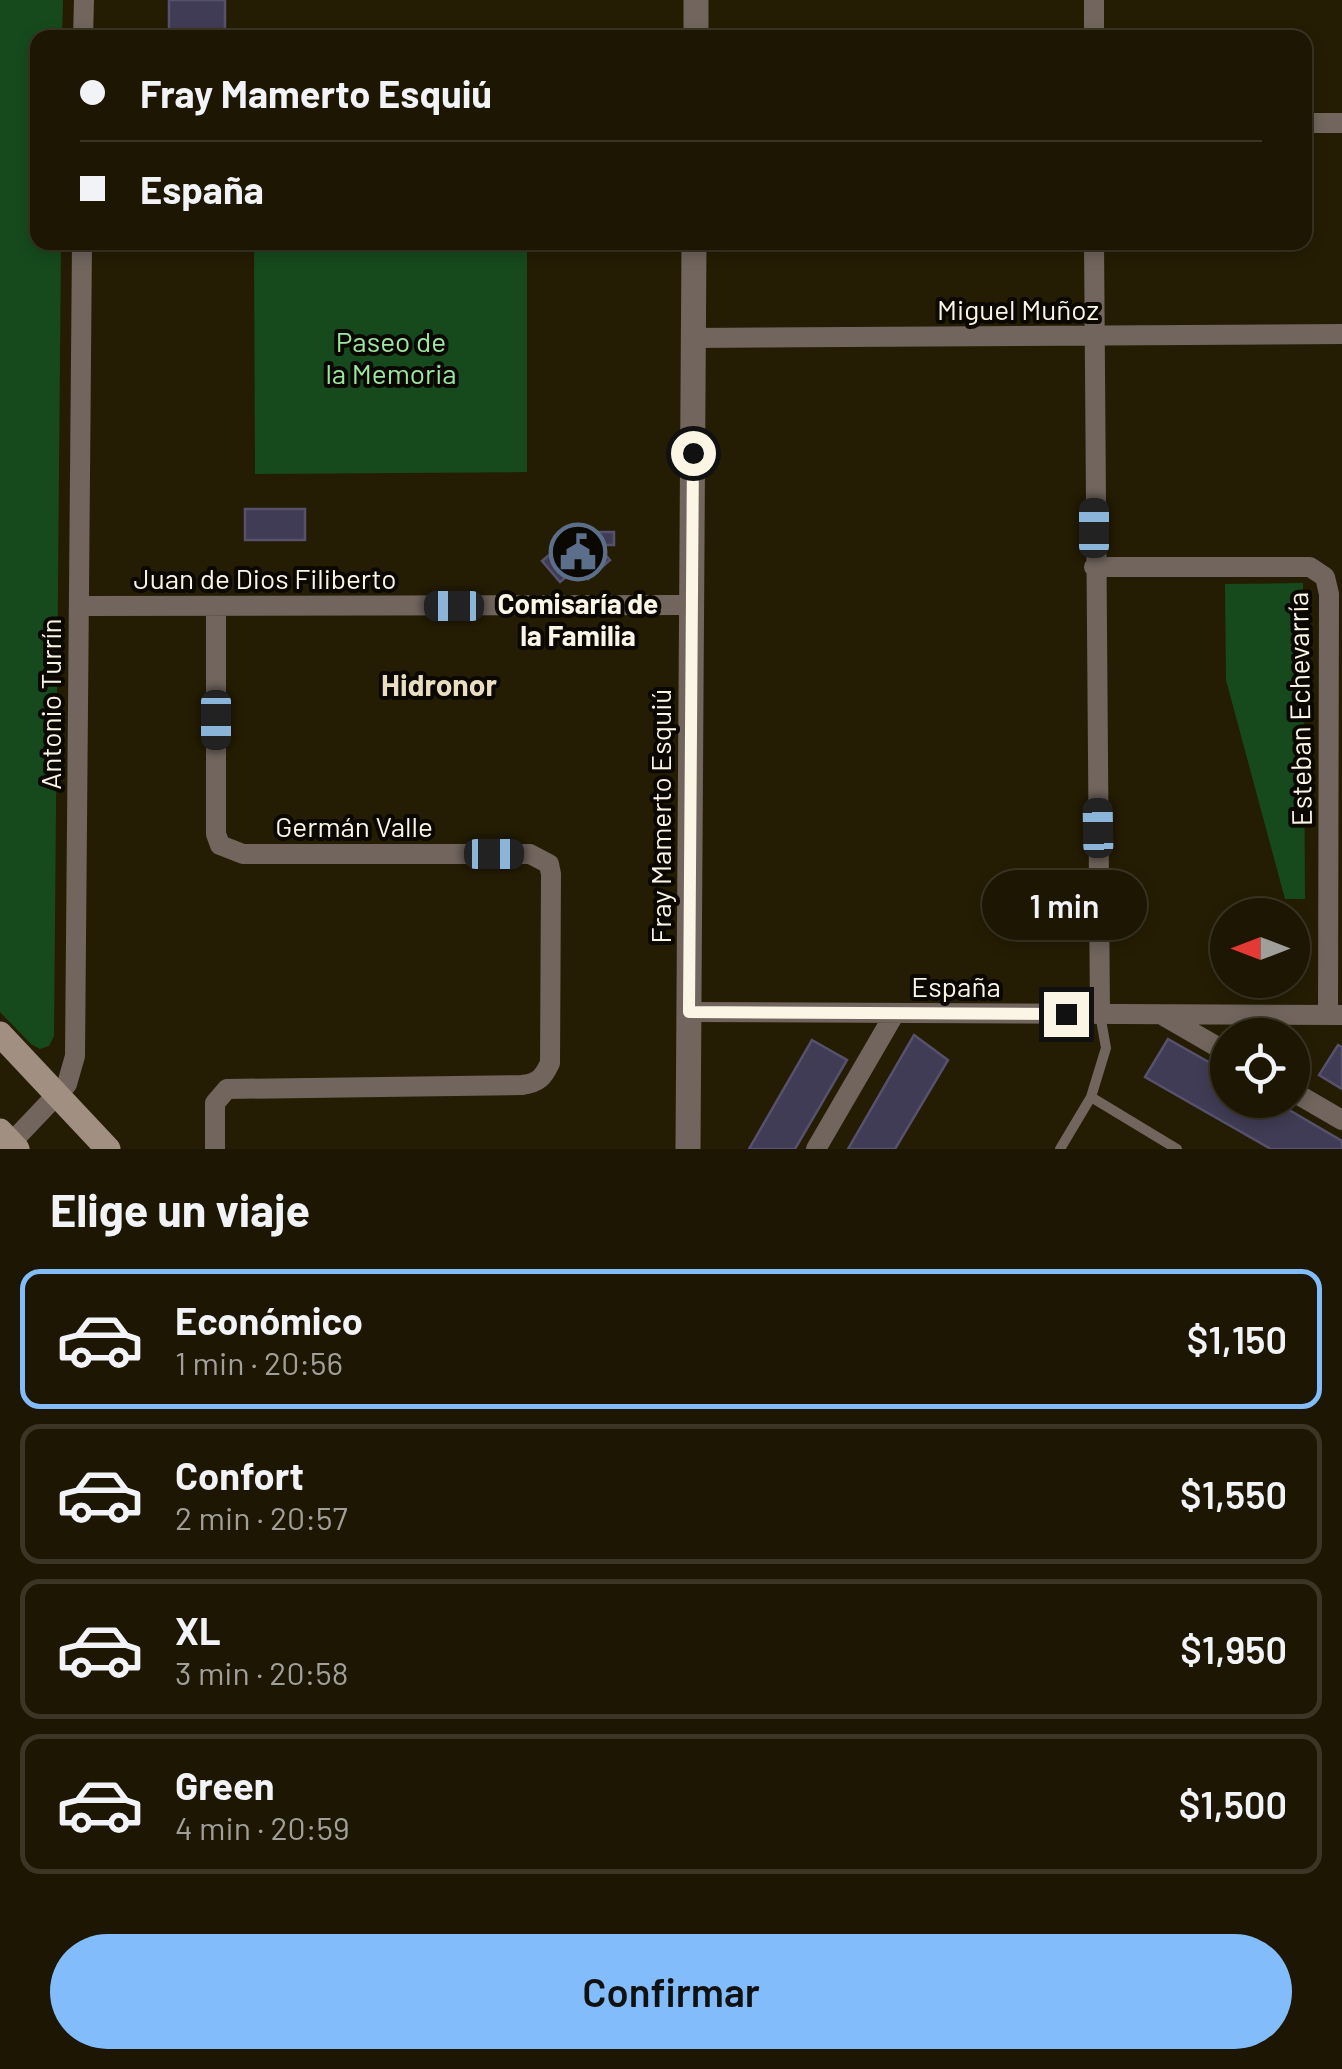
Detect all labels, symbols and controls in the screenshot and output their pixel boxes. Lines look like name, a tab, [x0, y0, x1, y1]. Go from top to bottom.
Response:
text: Fray Mamerto Esquiú	[140, 70, 492, 116]
text: España	[140, 166, 264, 212]
street label: Miguel Muñoz	[937, 292, 1099, 326]
park label: Paseo de la Memoria	[325, 324, 457, 390]
route start	[671, 431, 716, 476]
car	[1079, 498, 1109, 558]
public building icon: Comisaría de la Familia	[548, 522, 608, 582]
street label: Juan de Dios Filiberto	[133, 561, 397, 595]
place label: Comisaría de la Familia	[498, 586, 658, 652]
car	[424, 591, 484, 621]
street label: Esteban Echevarría	[1280, 592, 1318, 826]
street label: Antonio Turrín	[33, 618, 67, 790]
district label: Hidronor	[381, 666, 497, 702]
street label: Fray Mamerto Esquiú	[643, 689, 677, 943]
car	[201, 690, 231, 750]
car	[1082, 798, 1114, 858]
street label: Germán Valle	[275, 809, 433, 843]
car	[464, 839, 524, 869]
callout: 1 min	[984, 869, 1148, 939]
text: 1 min	[1030, 886, 1099, 924]
north arrow	[1210, 898, 1310, 998]
map controls	[1210, 898, 1310, 1118]
street label: España	[911, 969, 1001, 1003]
route end	[1044, 992, 1089, 1037]
button: locate	[1210, 1018, 1310, 1118]
text: Elige un viaje	[50, 1182, 310, 1236]
icon: car	[55, 1294, 145, 1384]
text: Económico	[175, 1297, 363, 1343]
text: $1,150	[1187, 1316, 1287, 1362]
text: 1 min · 20:56	[175, 1343, 343, 1381]
icon: car	[55, 1449, 145, 1539]
text: Confort	[175, 1452, 304, 1498]
text: $1,550	[1180, 1471, 1287, 1517]
text: 2 min · 20:57	[175, 1498, 348, 1536]
icon: car	[55, 1604, 145, 1694]
text: XL	[175, 1607, 221, 1653]
text: $1,950	[1180, 1626, 1287, 1672]
text: 3 min · 20:58	[175, 1653, 348, 1691]
icon: car	[55, 1759, 145, 1849]
text: Green	[175, 1762, 275, 1808]
text: $1,500	[1179, 1781, 1287, 1827]
text: 4 min · 20:59	[175, 1808, 350, 1846]
button: Confirmar	[50, 1934, 1292, 2049]

